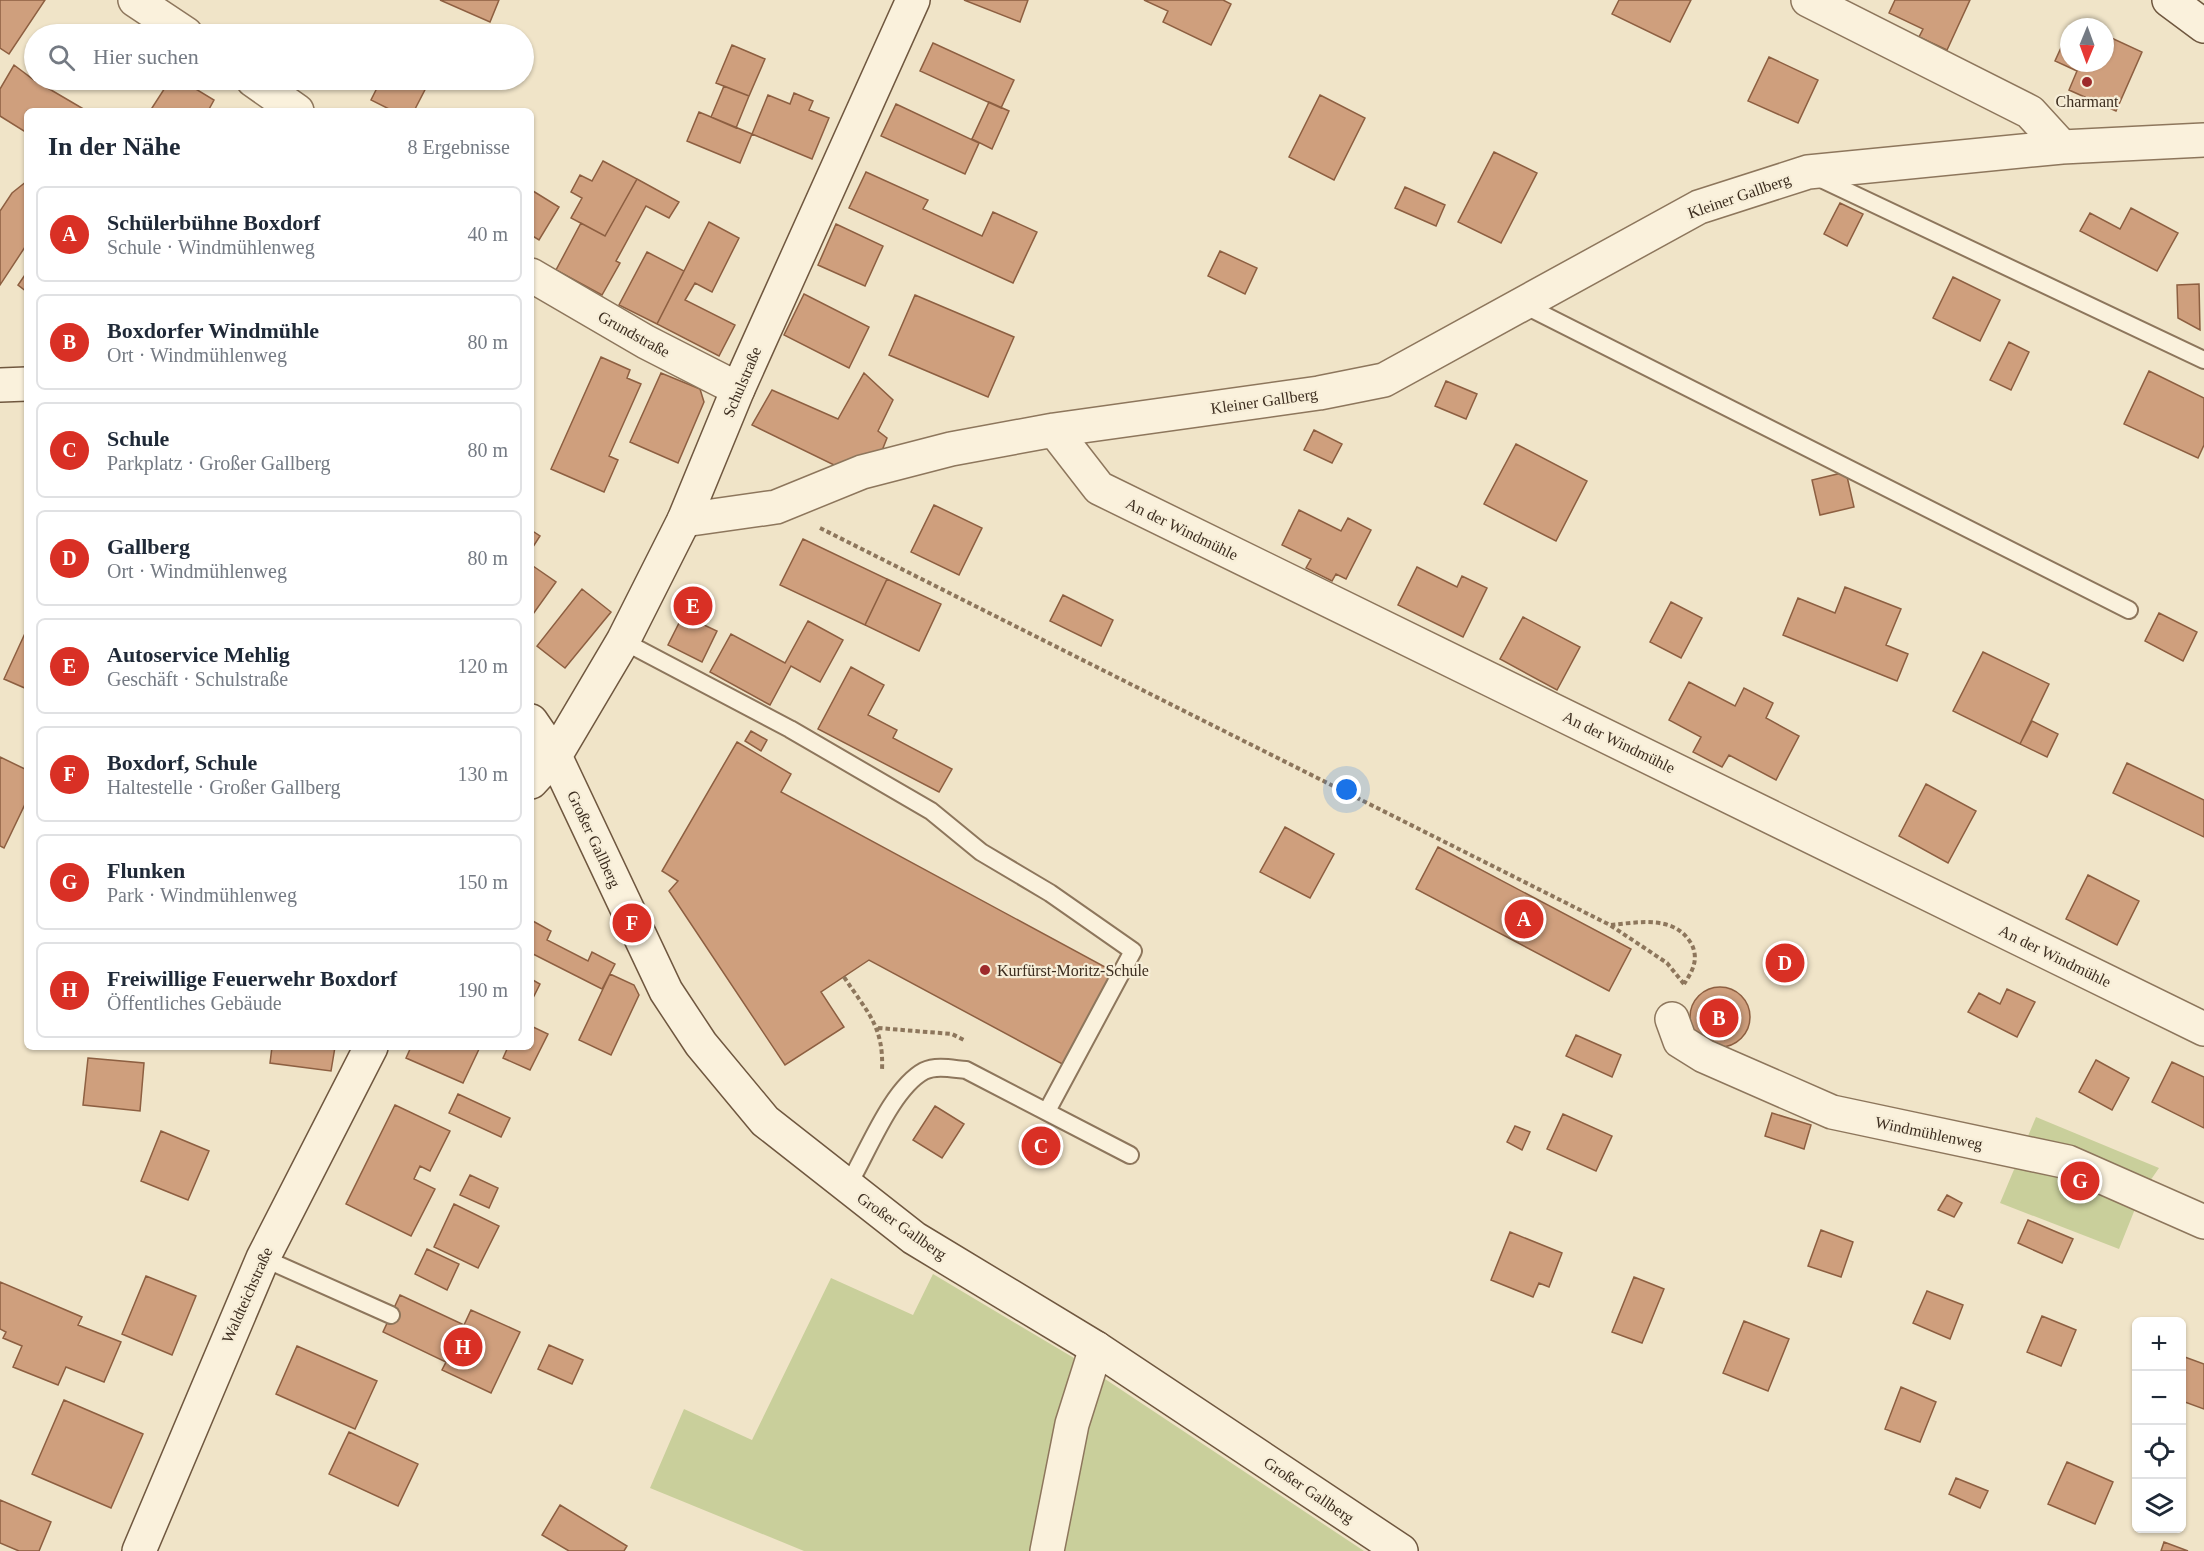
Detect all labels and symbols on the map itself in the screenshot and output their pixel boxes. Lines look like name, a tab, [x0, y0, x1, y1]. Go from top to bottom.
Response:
north arrow	[2060, 18, 2114, 72]
marker: Charmant	[2080, 75, 2094, 89]
place label: Charmant	[2055, 93, 2119, 110]
street label: Kleiner Gallberg	[1685, 170, 1793, 223]
street label: Grundstraße	[595, 307, 673, 361]
street label: Schulstraße	[720, 344, 764, 420]
street label: Kleiner Gallberg	[1210, 385, 1319, 418]
street label: An der Windmühle	[1123, 494, 1241, 564]
pin: E	[674, 584, 712, 628]
street label: An der Windmühle	[1560, 707, 1678, 777]
your location	[1332, 775, 1361, 804]
street label: Großer Gallberg	[563, 788, 624, 891]
pin: A	[1504, 896, 1544, 942]
pin: F	[612, 900, 652, 946]
street label: An der Windmühle	[1996, 921, 2114, 991]
pin: D	[1766, 940, 1804, 986]
place label: Kurfürst-Moritz-Schule	[997, 962, 1149, 979]
marker: Kurfürst-Moritz-Schule	[978, 963, 992, 977]
pin: B	[1700, 996, 1738, 1040]
street label: Windmühlenweg	[1873, 1113, 1984, 1154]
pin: C	[1022, 1124, 1060, 1168]
pin: G	[2060, 1158, 2100, 1204]
street label: Großer Gallberg	[854, 1189, 950, 1264]
street label: Waldteichstraße	[218, 1245, 276, 1345]
pin: H	[444, 1324, 482, 1370]
street label: Großer Gallberg	[1260, 1454, 1357, 1527]

